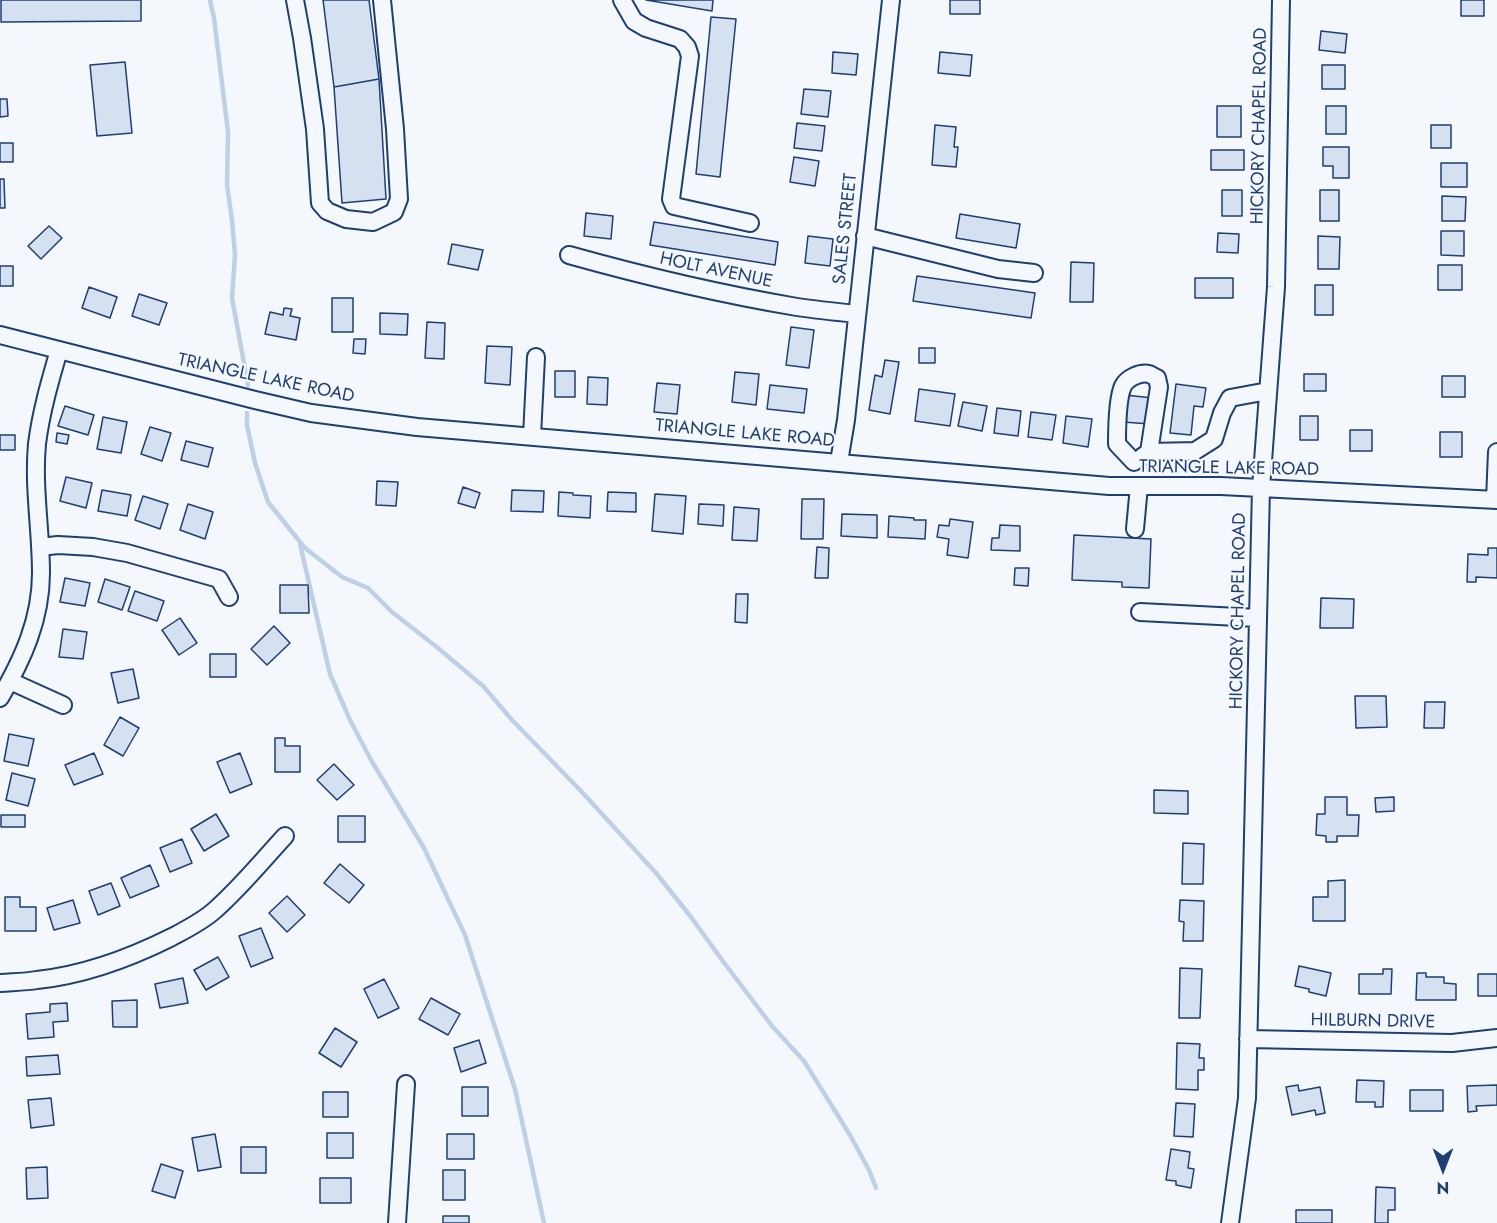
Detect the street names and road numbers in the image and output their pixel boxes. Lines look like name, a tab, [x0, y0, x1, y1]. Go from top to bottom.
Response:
street label: HICKORY CHAPEL ROAD	[1247, 27, 1273, 225]
street label: SALES STREET	[829, 172, 863, 286]
street label: HOLT AVENUE	[658, 249, 774, 293]
street label: TRIANGLE LAKE ROAD	[176, 350, 356, 408]
street label: TRIANGLE LAKE ROAD	[654, 415, 836, 453]
street label: TRIANGLE LAKE ROAD	[1139, 457, 1319, 481]
street label: HICKORY CHAPEL ROAD	[1226, 512, 1252, 710]
street label: HILBURN DRIVE	[1311, 1010, 1435, 1034]

